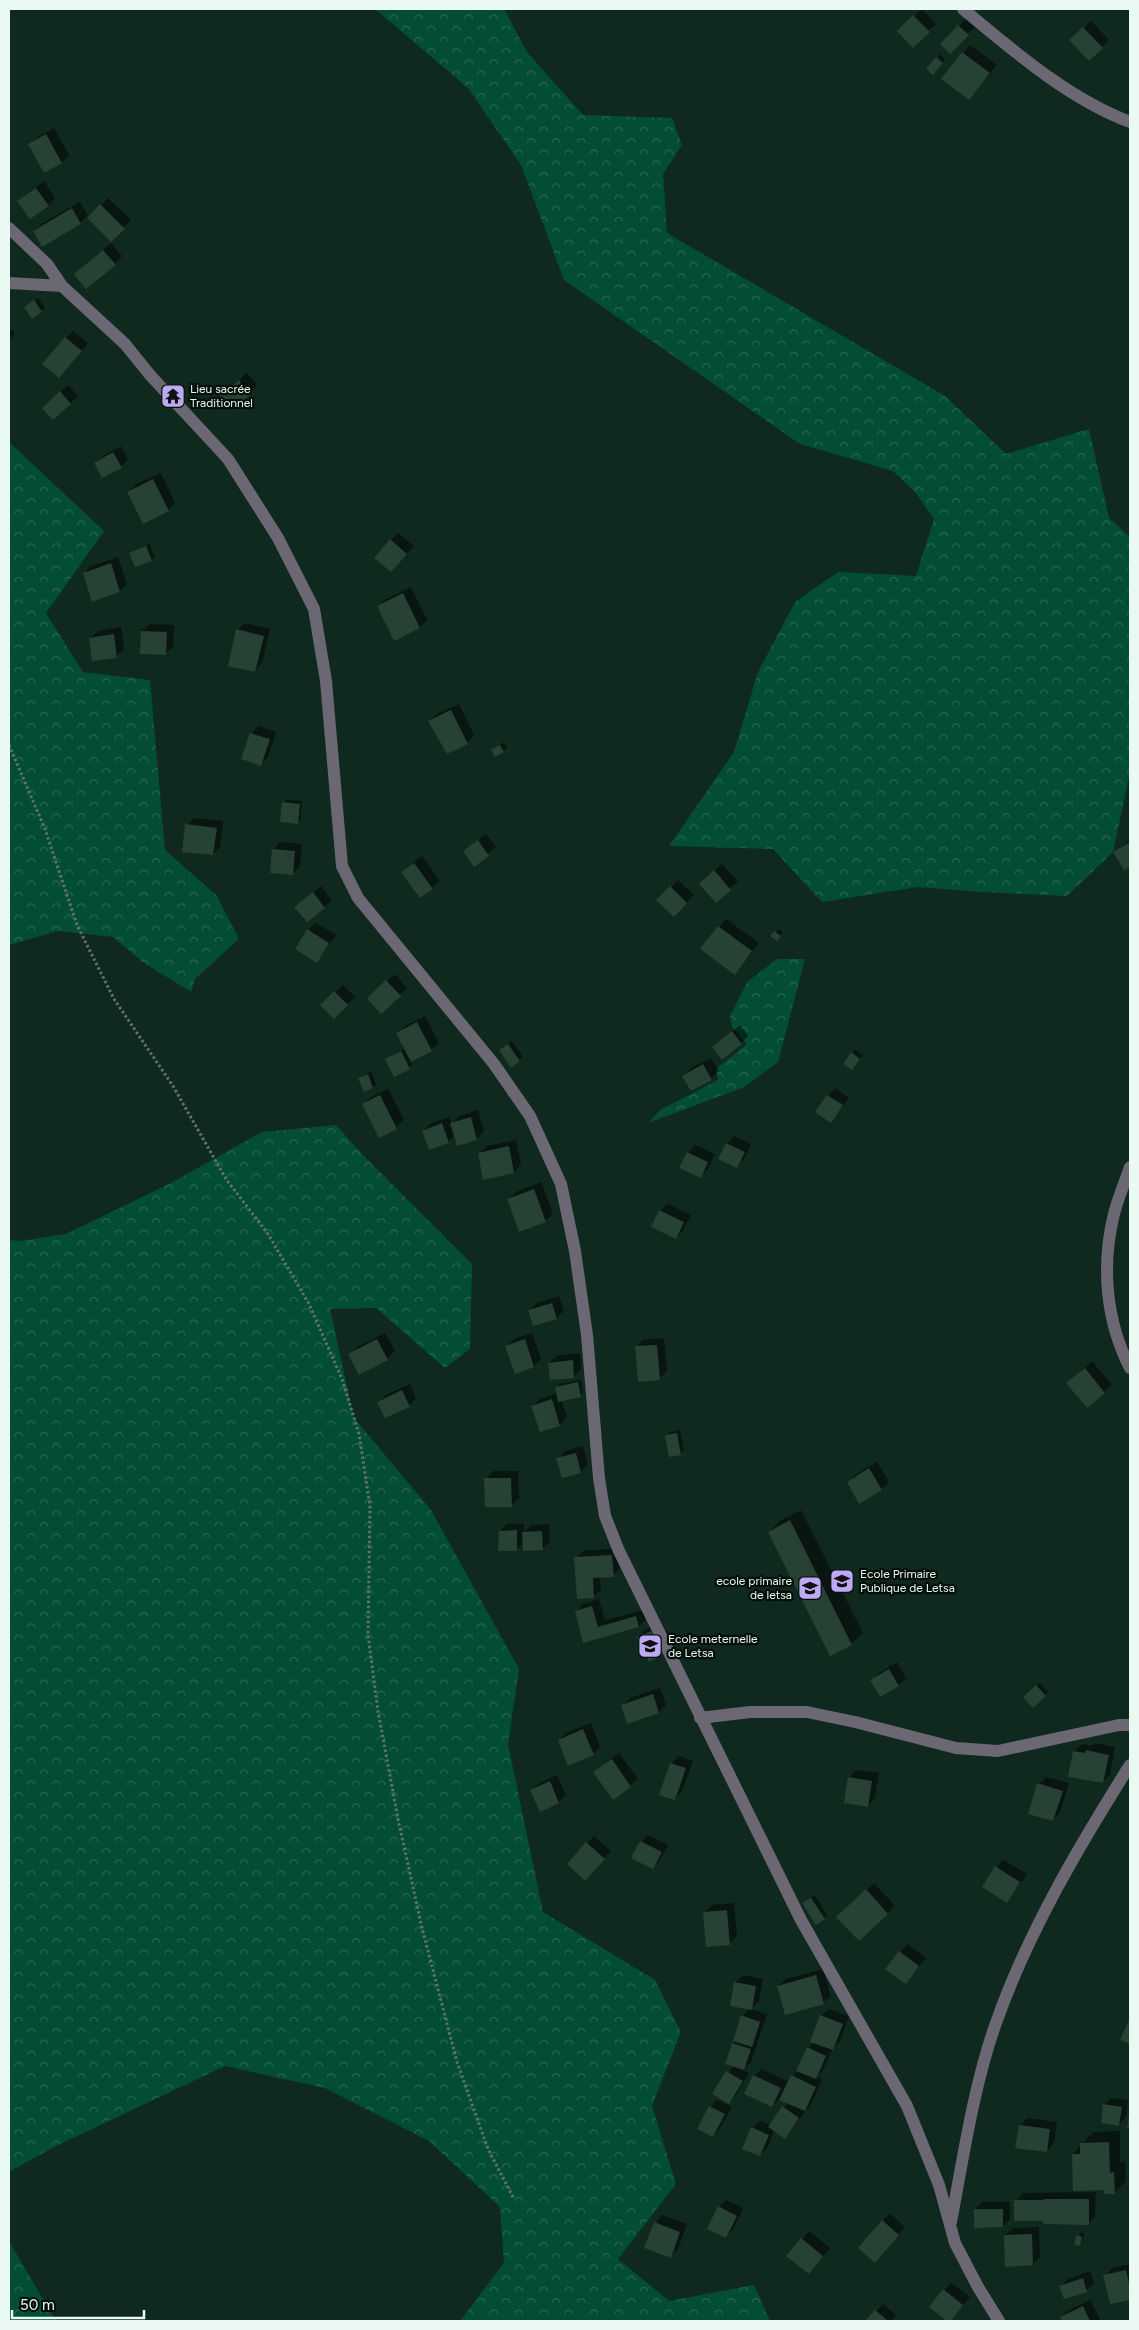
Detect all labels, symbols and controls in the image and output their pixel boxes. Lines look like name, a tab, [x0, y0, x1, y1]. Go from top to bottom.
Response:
place label: Lieu sacrée Traditionnel	[190, 382, 253, 410]
temple icon: Lieu sacrée Traditionnel	[160, 383, 186, 409]
place label: Ecole Primaire Publique de Letsa	[860, 1567, 955, 1595]
school or university icon: Ecole Primaire Publique de Letsa	[829, 1568, 855, 1594]
place label: ecole primaire de letsa	[716, 1574, 792, 1602]
school or university icon: ecole primaire de letsa	[797, 1575, 823, 1601]
place label: Ecole meternelle de Letsa	[668, 1632, 758, 1660]
school or university icon: Ecole meternelle de Letsa	[637, 1633, 663, 1659]
scale bar	[12, 2288, 145, 2320]
text: 50 m	[20, 2296, 55, 2314]

